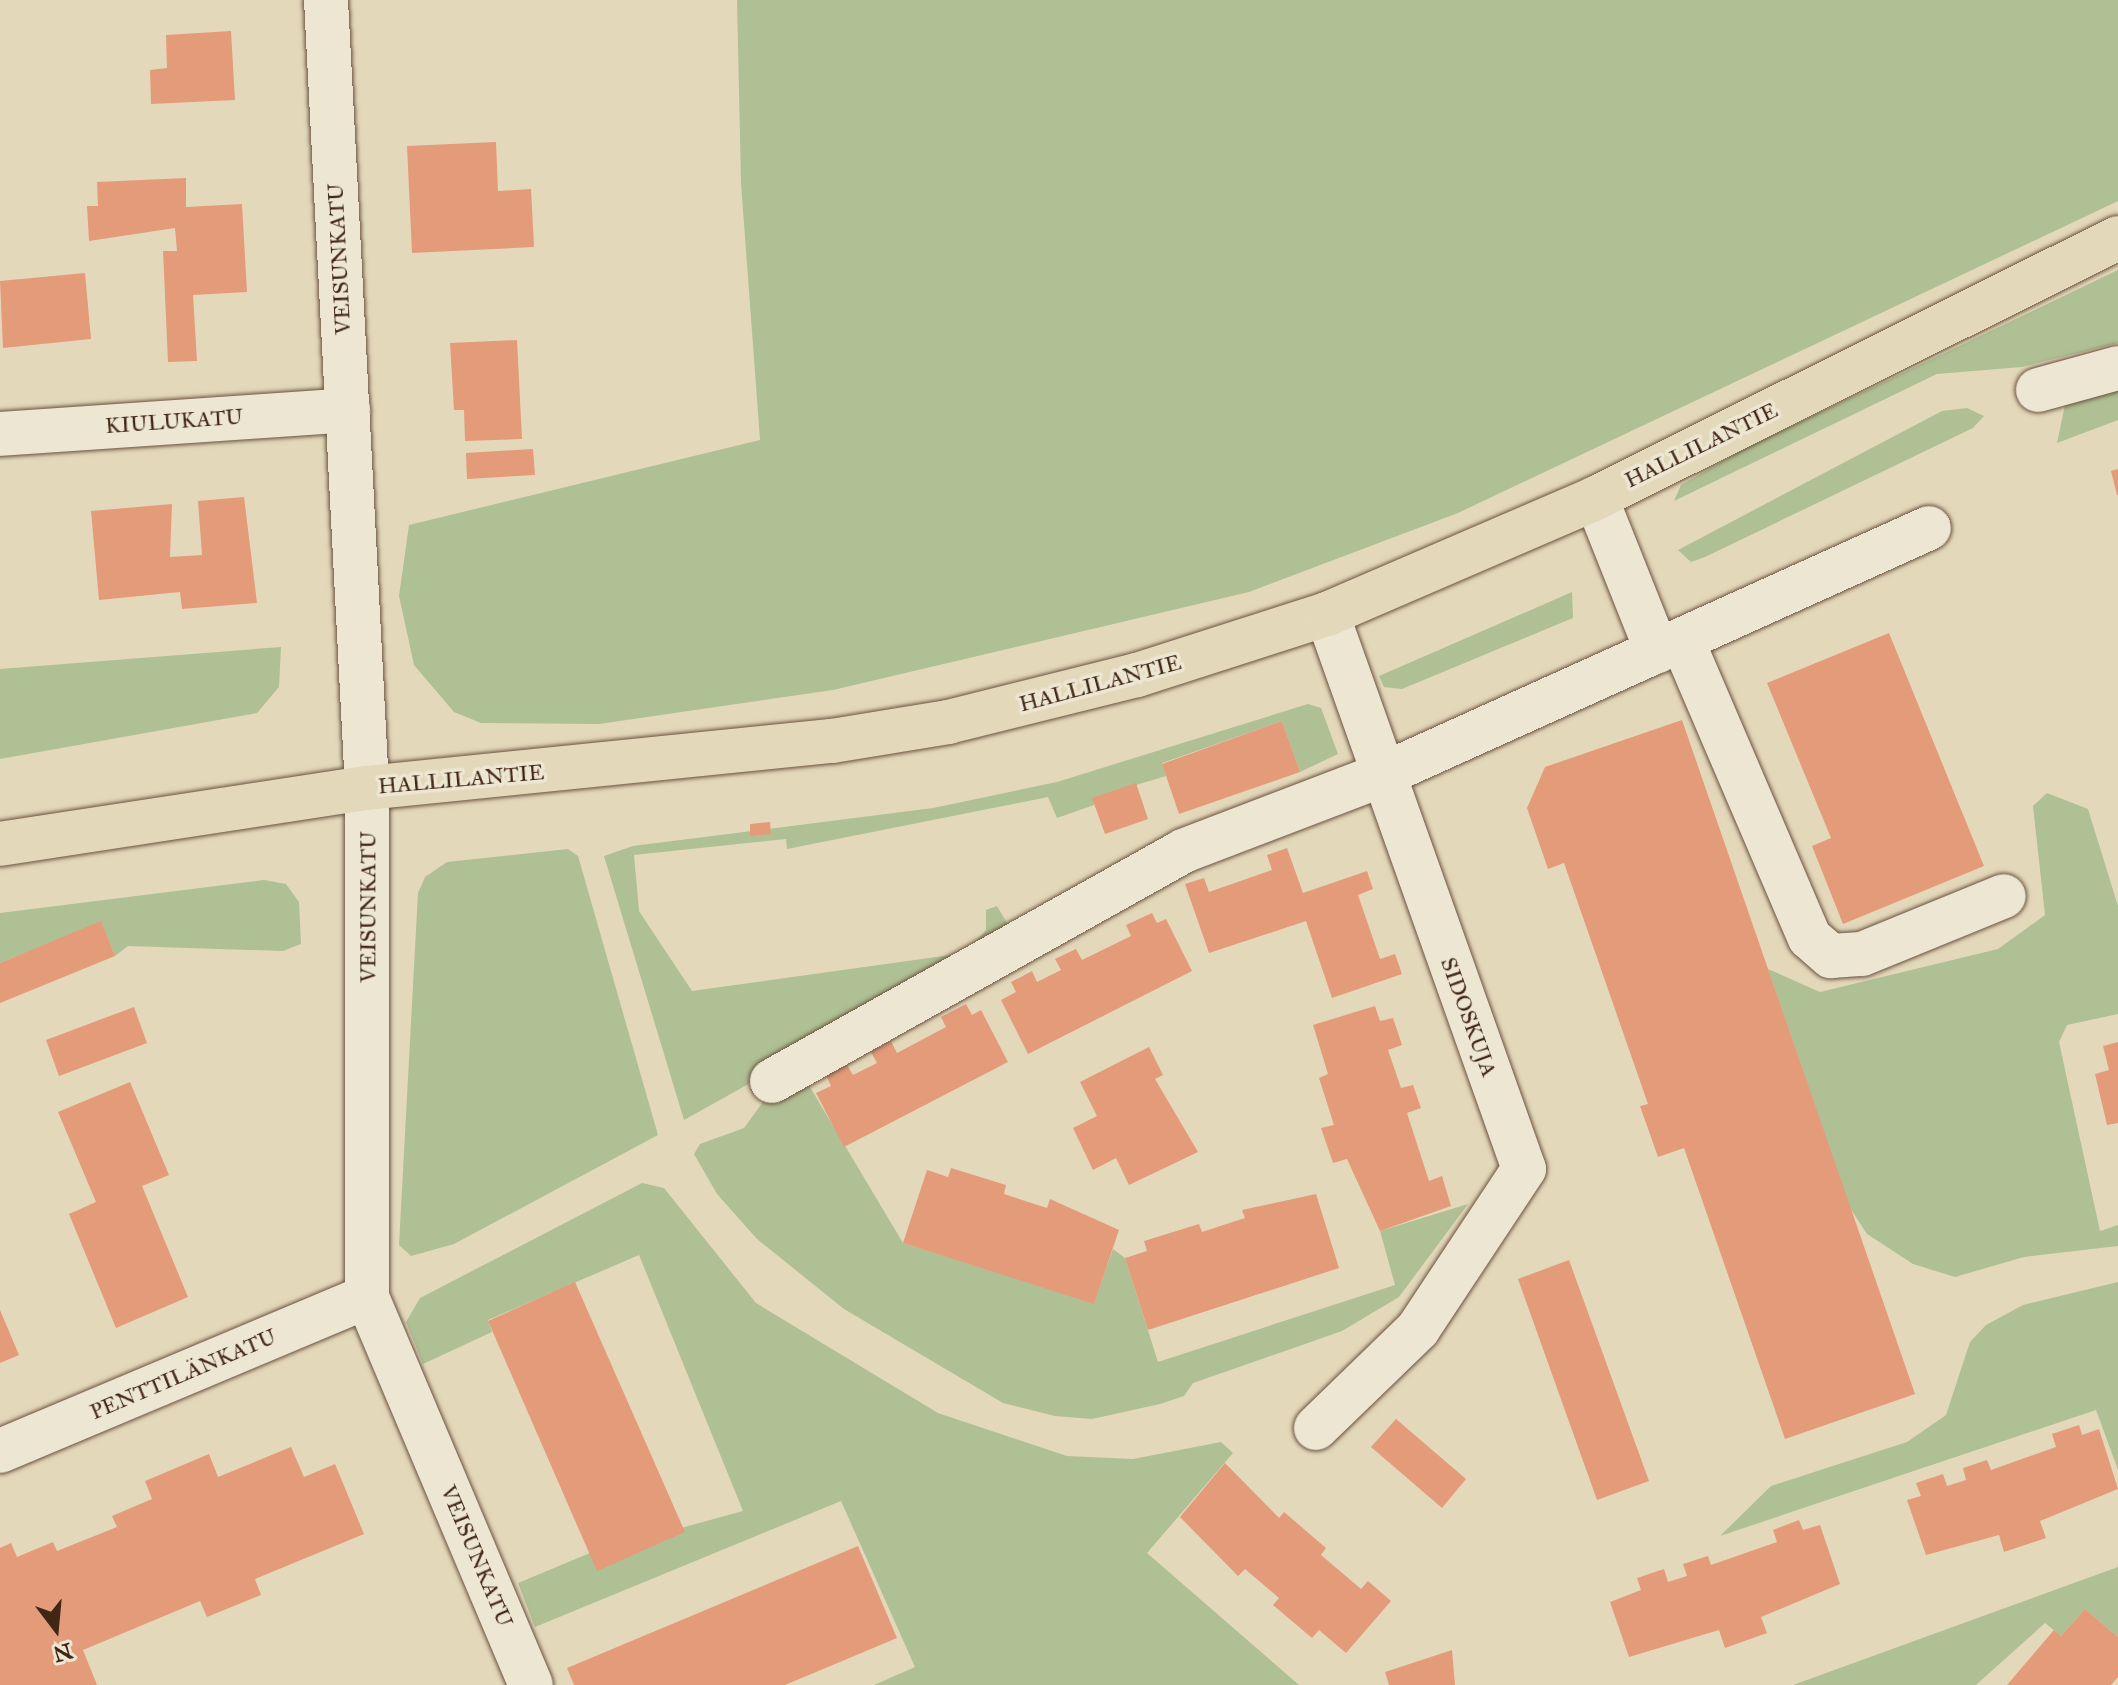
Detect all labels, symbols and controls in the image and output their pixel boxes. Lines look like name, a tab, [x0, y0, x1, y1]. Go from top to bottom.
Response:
street label: VEISUNKATU	[322, 183, 356, 335]
street label: HALLILANTIE	[1620, 397, 1782, 493]
street label: KIULUKATU	[104, 403, 244, 439]
street label: HALLILANTIE	[1016, 649, 1184, 717]
street label: HALLILANTIE	[377, 759, 545, 799]
street label: VEISUNKATU	[355, 831, 381, 983]
street label: SIDOSKUJA	[1435, 954, 1503, 1080]
street label: PENTTILÄNKATU	[86, 1323, 280, 1425]
street label: VEISUNKATU	[435, 1481, 519, 1631]
north arrow	[16, 1589, 96, 1669]
text: N	[50, 1637, 75, 1668]

